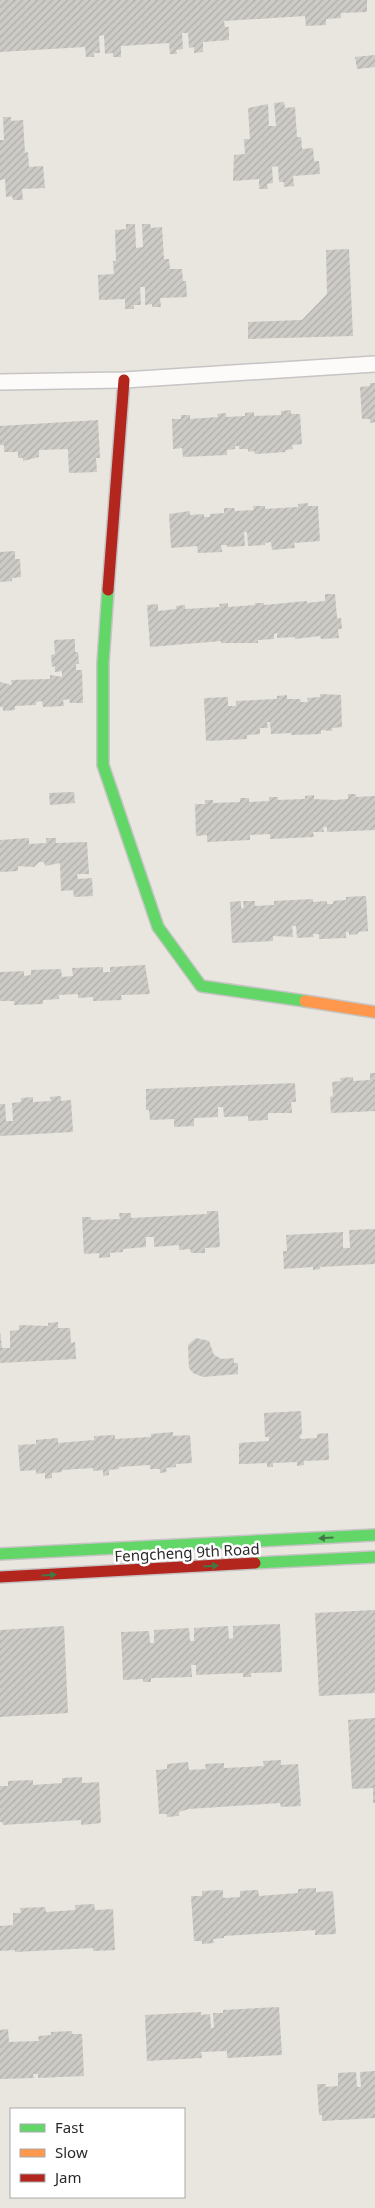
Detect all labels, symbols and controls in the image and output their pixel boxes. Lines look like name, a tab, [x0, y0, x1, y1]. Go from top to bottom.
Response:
one-way arrow	[318, 1534, 334, 1542]
street label: Fengcheng 9th Road	[114, 1538, 260, 1566]
one-way arrow	[203, 1561, 219, 1569]
one-way arrow	[41, 1570, 57, 1578]
legend	[10, 2108, 185, 2198]
text: Fast	[55, 2117, 84, 2137]
text: Slow	[55, 2142, 88, 2162]
text: Jam	[53, 2167, 82, 2187]

